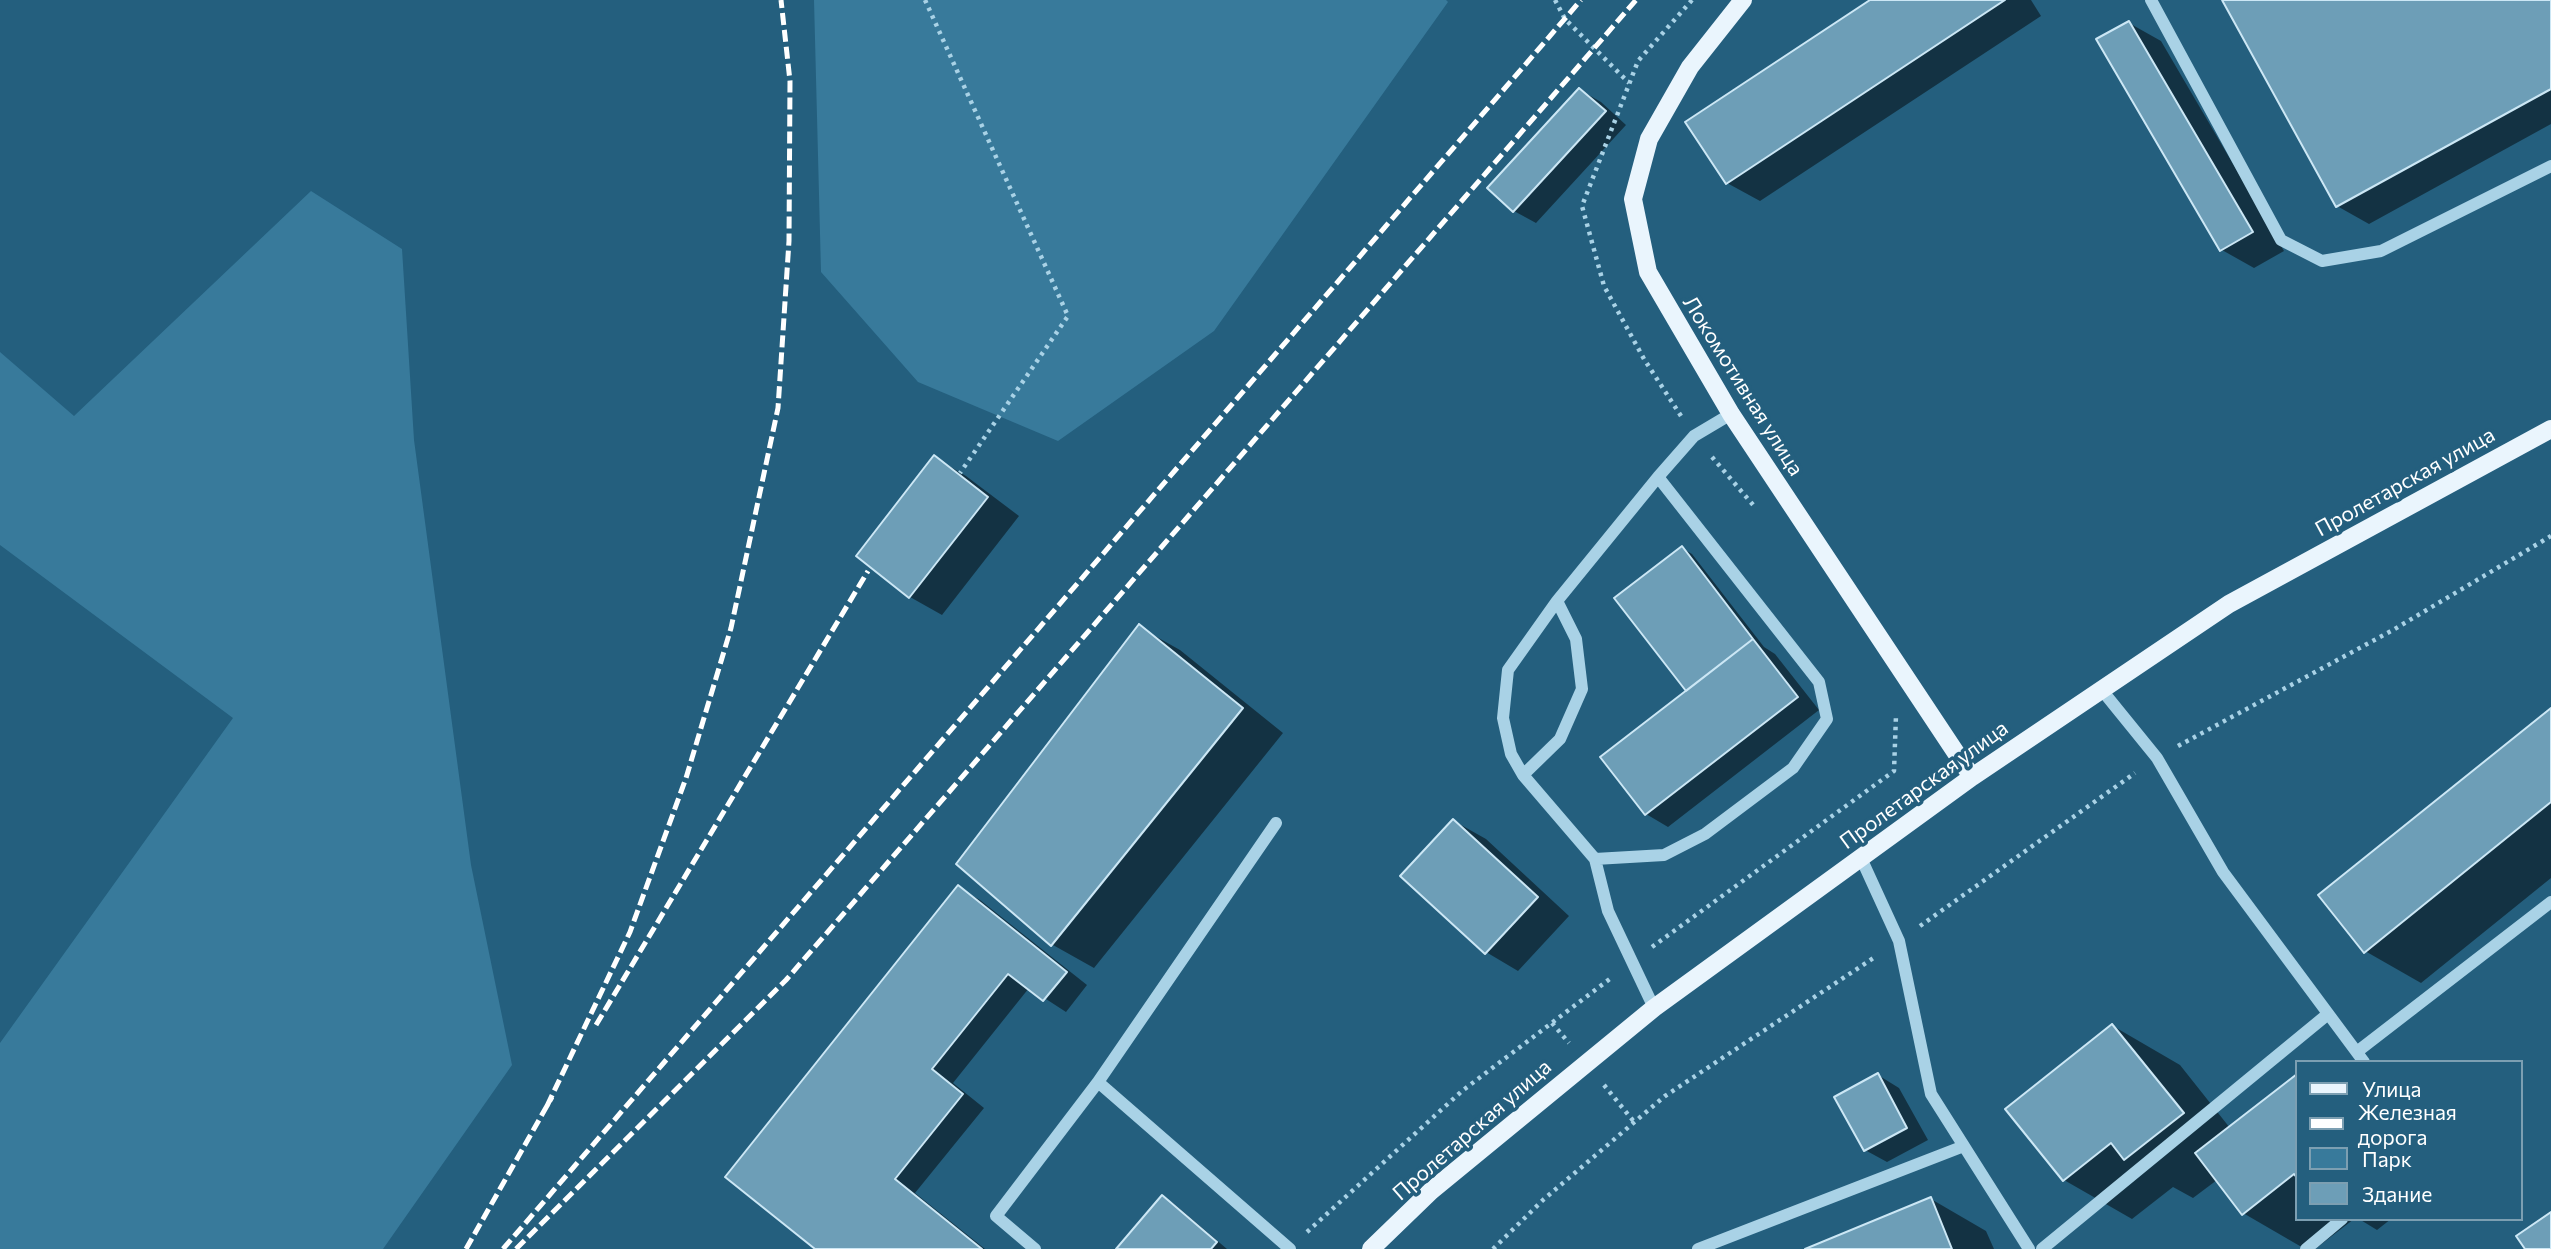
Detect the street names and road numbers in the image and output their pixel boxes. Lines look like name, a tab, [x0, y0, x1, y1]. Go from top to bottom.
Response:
street label: Локомотивная улица	[1677, 291, 1809, 481]
street label: Пролетарская улица	[2311, 422, 2499, 542]
street label: Пролетарская улица	[1835, 716, 2013, 854]
street label: Пролетарская улица	[1388, 1054, 1556, 1206]

